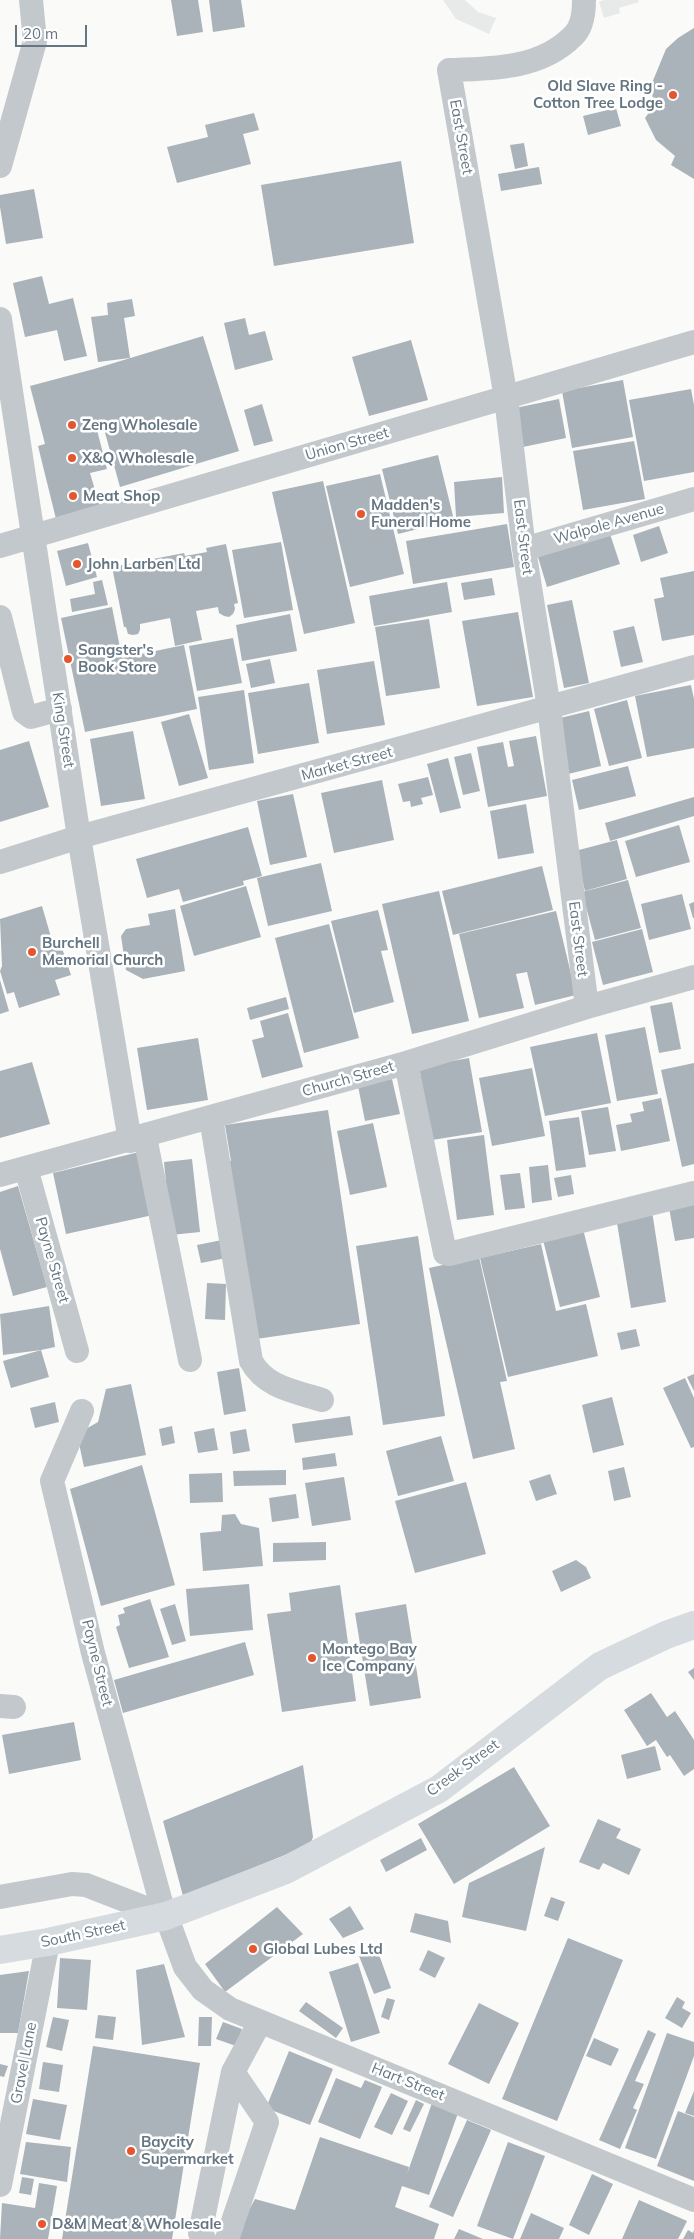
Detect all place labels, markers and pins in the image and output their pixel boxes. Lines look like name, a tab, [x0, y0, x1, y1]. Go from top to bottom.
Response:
place label: Old Slave Ring - Cotton Tree Lodge	[533, 77, 663, 112]
marker: Old Slave Ring - Cotton Tree Lodge	[667, 89, 679, 101]
place label: Zeng Wholesale	[82, 416, 197, 434]
marker: Zeng Wholesale	[66, 419, 78, 431]
place label: X&Q Wholesale	[82, 449, 194, 467]
marker: X&Q Wholesale	[66, 452, 78, 464]
place label: Meat Shop	[83, 487, 160, 505]
marker: Meat Shop	[67, 490, 79, 502]
place label: Madden's Funeral Home	[371, 496, 471, 531]
marker: Madden's Funeral Home	[355, 508, 367, 520]
place label: John Larben Ltd	[87, 555, 201, 573]
marker: John Larben Ltd	[71, 558, 83, 570]
place label: Sangster's Book Store	[78, 641, 157, 676]
marker: Sangster's Book Store	[62, 653, 74, 665]
place label: Burchell Memorial Church	[42, 934, 163, 969]
marker: Burchell Memorial Church	[26, 946, 38, 958]
place label: Montego Bay Ice Company	[322, 1640, 417, 1675]
marker: Montego Bay Ice Company	[306, 1652, 318, 1664]
place label: Global Lubes Ltd	[263, 1940, 383, 1958]
marker: Global Lubes Ltd	[247, 1943, 259, 1955]
place label: Baycity Supermarket	[141, 2133, 234, 2168]
marker: Baycity Supermarket	[125, 2145, 137, 2157]
place label: D&M Meat & Wholesale	[52, 2215, 222, 2233]
marker: D&M Meat & Wholesale	[36, 2218, 48, 2230]

